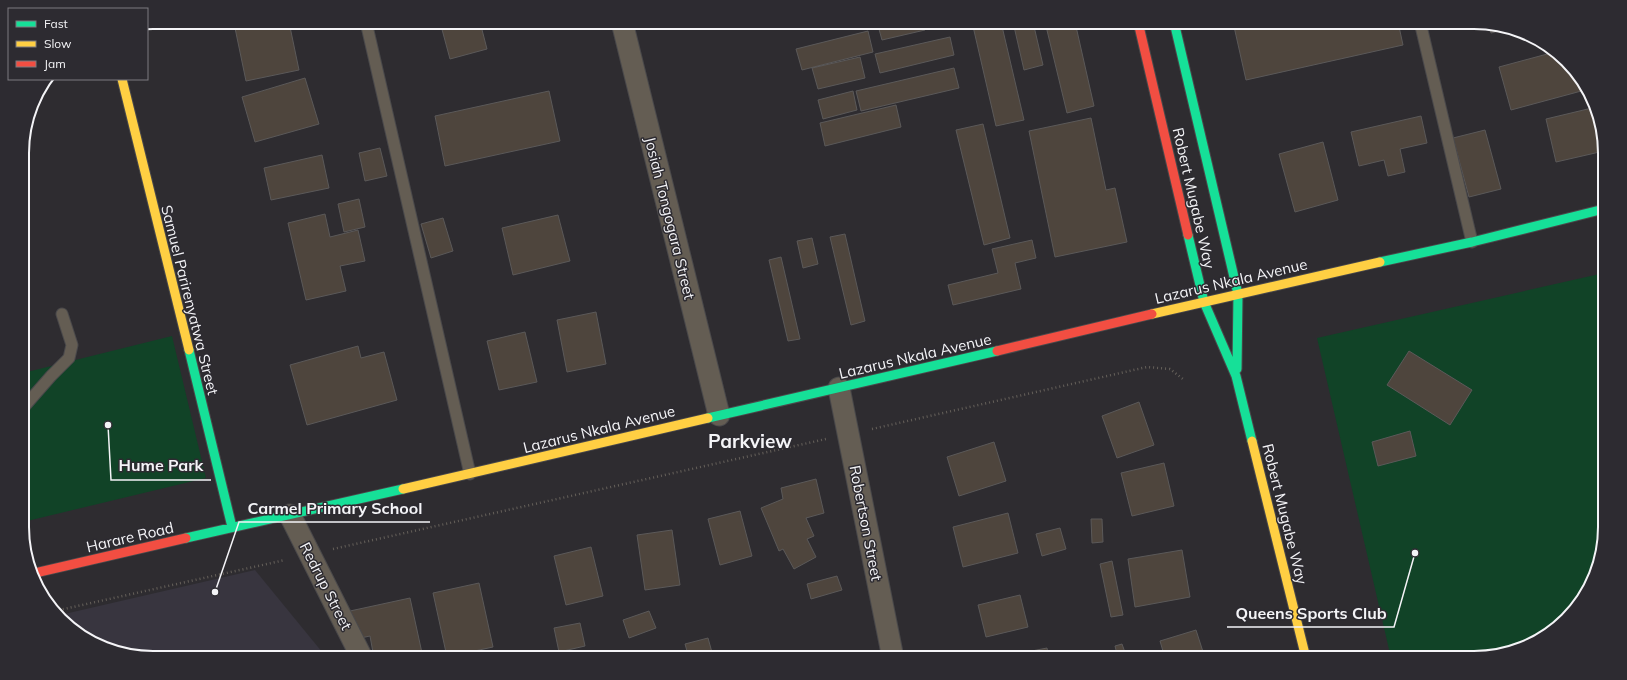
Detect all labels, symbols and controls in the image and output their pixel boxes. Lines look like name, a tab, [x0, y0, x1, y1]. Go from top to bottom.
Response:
legend	[8, 8, 148, 80]
text: Fast	[44, 16, 68, 31]
text: Slow	[44, 36, 72, 51]
text: Jam	[44, 56, 66, 71]
street label: Robert Mugabe Way	[1169, 126, 1219, 270]
street label: Josiah Tongogara Street	[641, 135, 699, 301]
street label: Samuel Parirenyatwa Street	[157, 203, 223, 397]
street label: Lazarus Nkala Avenue	[1153, 254, 1309, 308]
street label: Lazarus Nkala Avenue	[837, 329, 993, 383]
street label: Lazarus Nkala Avenue	[521, 401, 677, 457]
district label: Parkview	[708, 429, 792, 453]
street label: Robert Mugabe Way	[1258, 442, 1312, 586]
callout: Hume Park	[111, 452, 211, 480]
text: Hume Park	[119, 455, 205, 475]
street label: Robertson Street	[845, 464, 887, 582]
callout: Carmel Primary School	[239, 494, 430, 522]
text: Carmel Primary School	[248, 498, 422, 518]
street label: Harare Road	[84, 518, 176, 556]
street label: Redrup Street	[296, 539, 356, 633]
callout: Queens Sports Club	[1227, 599, 1394, 627]
text: Queens Sports Club	[1235, 603, 1387, 623]

